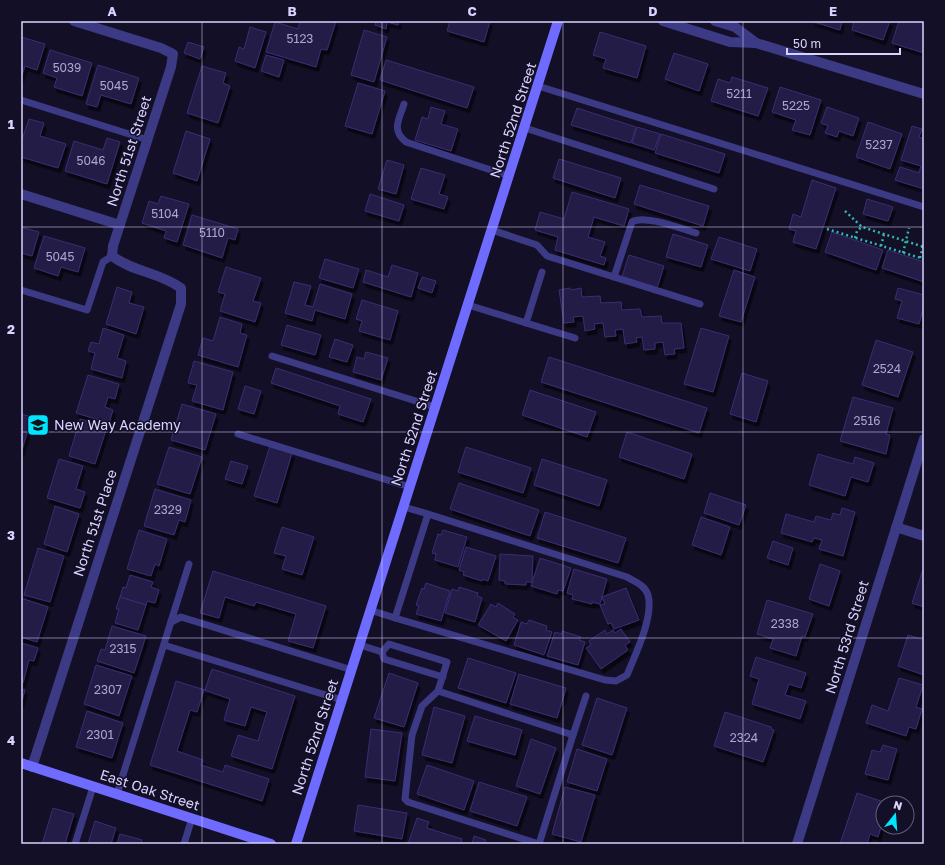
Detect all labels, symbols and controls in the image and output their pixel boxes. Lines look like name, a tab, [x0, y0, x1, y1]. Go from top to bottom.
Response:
text: A	[107, 3, 117, 19]
text: B	[287, 3, 297, 19]
text: C	[467, 3, 477, 19]
text: D	[648, 3, 658, 19]
text: E	[829, 3, 837, 19]
scale bar	[787, 30, 900, 56]
house number: 5123	[287, 31, 313, 46]
text: 50 m	[793, 36, 821, 51]
house number: 5039	[53, 60, 81, 75]
street label: North 52nd Street	[486, 60, 539, 180]
house number: 5045	[100, 78, 128, 93]
house number: 5211	[726, 86, 752, 101]
street label: North 51st Street	[103, 93, 154, 208]
house number: 5225	[782, 98, 810, 113]
text: 1	[8, 116, 15, 132]
house number: 5237	[865, 137, 893, 152]
house number: 5046	[77, 153, 105, 168]
house number: 5104	[151, 206, 179, 221]
house number: 5110	[199, 225, 225, 240]
house number: 5045	[46, 249, 74, 264]
text: 2	[7, 321, 15, 337]
house number: 2524	[873, 361, 901, 376]
street label: North 52nd Street	[387, 368, 440, 488]
school or university icon: New Way Academy	[25, 412, 51, 438]
house number: 2516	[853, 413, 881, 428]
place label: New Way Academy	[54, 416, 181, 433]
street label: North 51st Place	[69, 467, 120, 578]
house number: 2329	[154, 502, 182, 517]
text: 3	[7, 527, 15, 543]
street label: North 53rd Street	[821, 578, 872, 696]
house number: 2338	[771, 616, 799, 631]
house number: 2315	[110, 641, 136, 656]
street label: North 52nd Street	[288, 677, 341, 797]
house number: 2307	[94, 682, 122, 697]
house number: 2301	[86, 727, 114, 742]
house number: 2324	[730, 730, 758, 745]
text: 4	[7, 732, 15, 748]
street label: East Oak Street	[98, 765, 202, 814]
north arrow	[875, 795, 915, 835]
text: N	[892, 798, 904, 812]

